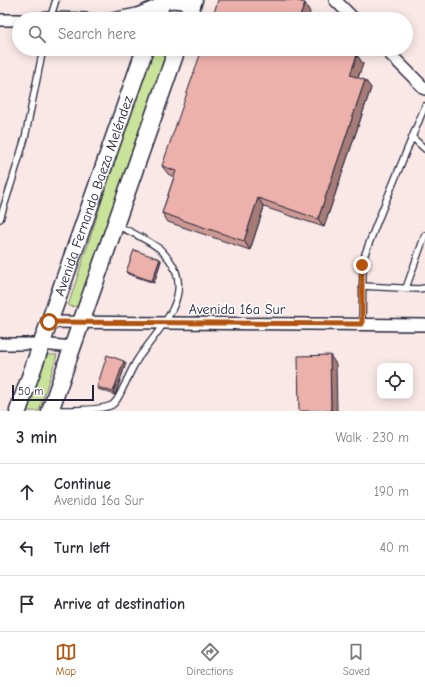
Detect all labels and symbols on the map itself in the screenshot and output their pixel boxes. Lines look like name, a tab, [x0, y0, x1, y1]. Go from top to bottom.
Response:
street label: Avenida Fernando Baeza Meléndez	[51, 94, 136, 298]
route end	[353, 256, 371, 274]
street label: Avenida 16a Sur	[189, 301, 286, 318]
route start	[40, 313, 58, 331]
scale bar	[12, 383, 94, 402]

